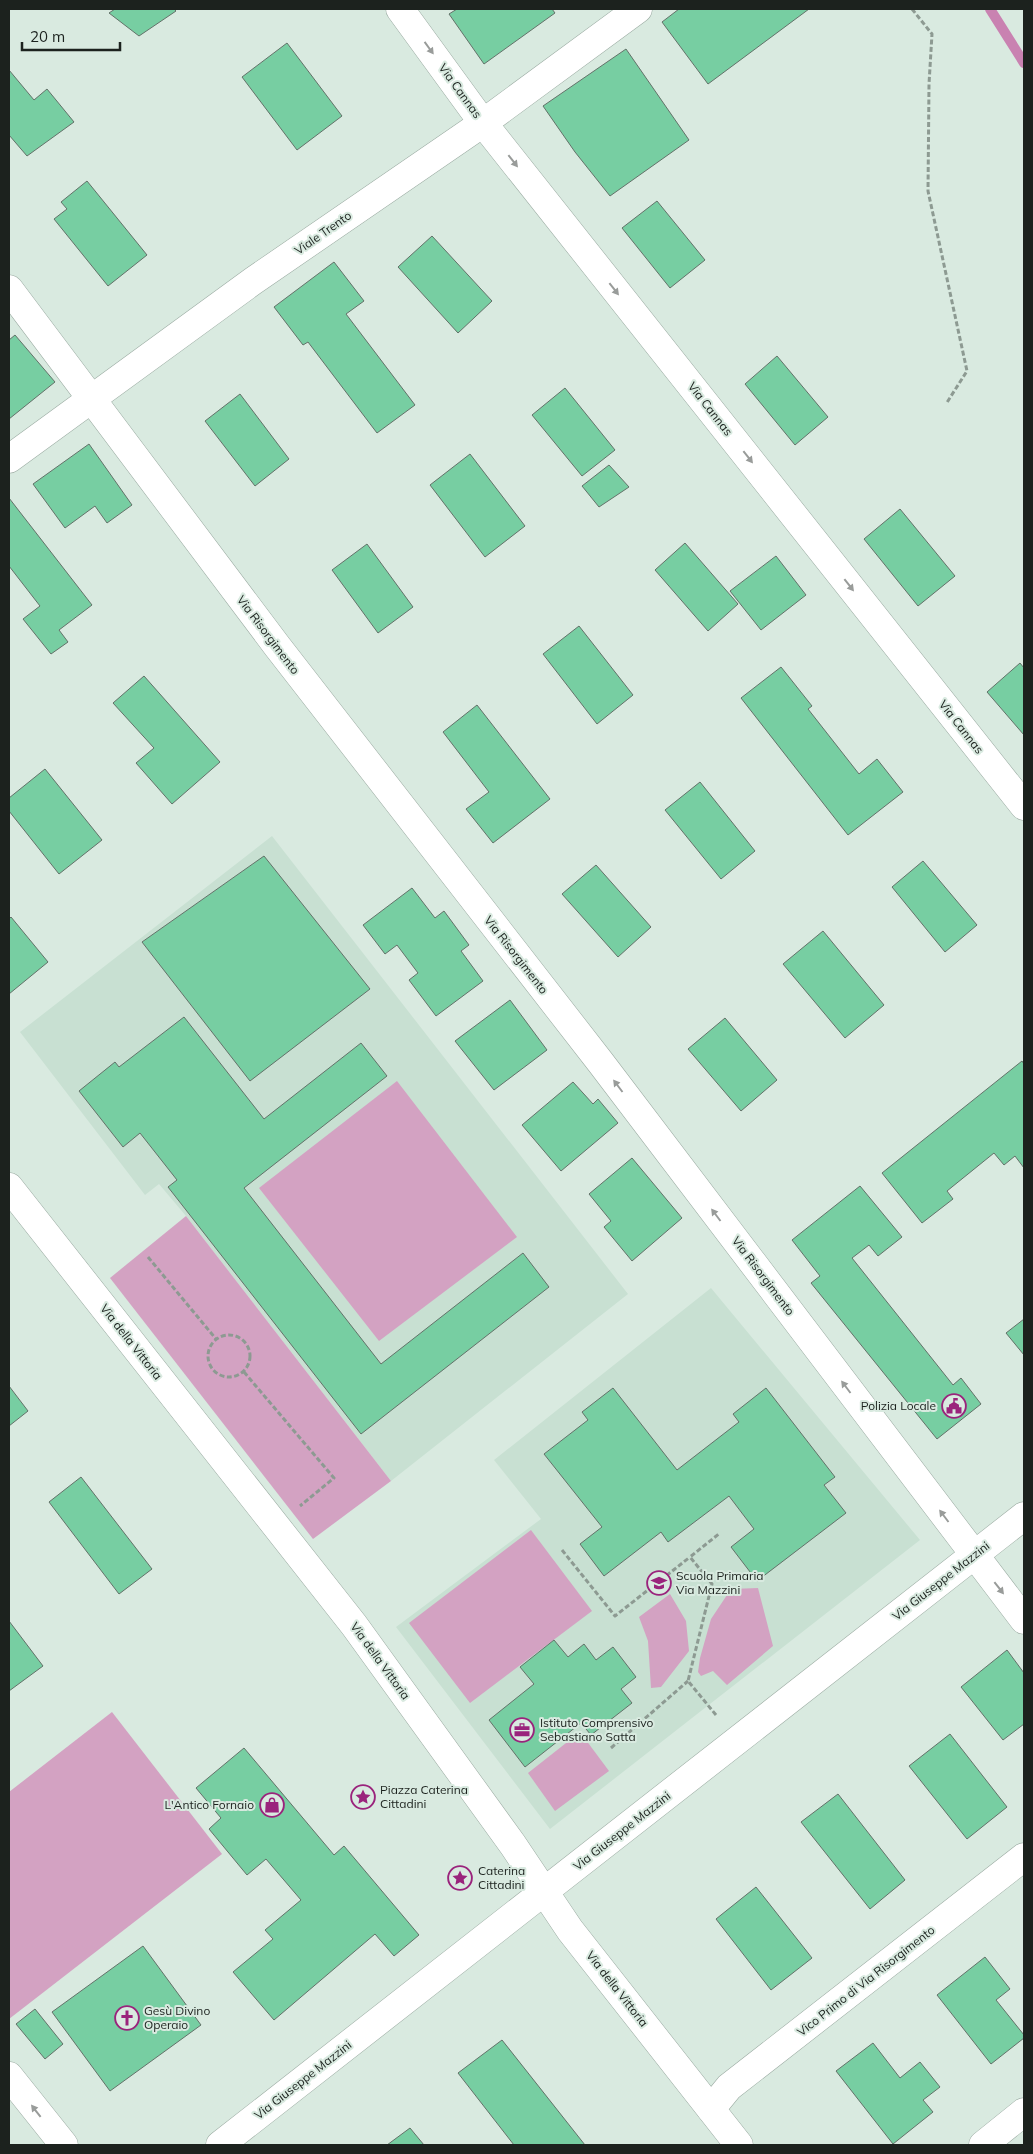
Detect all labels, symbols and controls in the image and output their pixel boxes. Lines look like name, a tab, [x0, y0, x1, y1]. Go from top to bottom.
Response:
scale bar	[22, 20, 120, 52]
text: 20 m	[30, 27, 65, 46]
one-way arrow	[423, 41, 434, 54]
street label: Via Cannas	[436, 60, 485, 121]
one-way arrow	[508, 154, 519, 167]
street label: Viale Trento	[291, 207, 354, 258]
one-way arrow	[609, 282, 620, 295]
street label: Via Cannas	[685, 379, 736, 439]
one-way arrow	[742, 450, 753, 463]
one-way arrow	[843, 578, 854, 591]
street label: Via Risorgimento	[234, 592, 303, 677]
street label: Via Cannas	[936, 697, 987, 757]
street label: Via Risorgimento	[481, 913, 552, 997]
one-way arrow	[613, 1079, 623, 1093]
one-way arrow	[711, 1209, 722, 1222]
street label: Via Risorgimento	[729, 1233, 798, 1318]
street label: Via della Vittoria	[97, 1301, 166, 1383]
one-way arrow	[841, 1381, 852, 1394]
public building icon: Polizia Locale	[941, 1393, 967, 1419]
place label: Polizia Locale	[861, 1398, 936, 1413]
one-way arrow	[939, 1510, 950, 1523]
street label: Via Giuseppe Mazzini	[889, 1538, 992, 1623]
place label: Scuola Primaria Via Mazzini	[676, 1568, 763, 1597]
school or university icon: Scuola Primaria Via Mazzini	[646, 1570, 672, 1596]
one-way arrow	[994, 1581, 1004, 1595]
street label: Via della Vittoria	[347, 1619, 414, 1702]
place label: Istituto Comprensivo Sebastiano Satta	[540, 1715, 654, 1744]
office icon: Istituto Comprensivo Sebastiano Satta	[509, 1717, 535, 1743]
place label: Piazza Caterina Cittadini	[380, 1782, 468, 1811]
place icon: Piazza Caterina Cittadini	[350, 1784, 376, 1810]
street label: Via Giuseppe Mazzini	[570, 1788, 673, 1873]
shop icon: L'Antico Fornaio	[259, 1792, 285, 1818]
place label: L'Antico Fornaio	[164, 1797, 254, 1812]
place label: Caterina Cittadini	[478, 1863, 525, 1892]
place icon: Caterina Cittadini	[447, 1865, 473, 1891]
street label: Vico Primo di Via Risorgimento	[794, 1922, 938, 2039]
street label: Via della Vittoria	[583, 1948, 652, 2030]
place label: Gesù Divino Operaio	[144, 2003, 210, 2032]
church icon: Gesù Divino Operaio	[114, 2005, 140, 2031]
street label: Via Giuseppe Mazzini	[251, 2037, 354, 2122]
one-way arrow	[31, 2105, 42, 2118]

